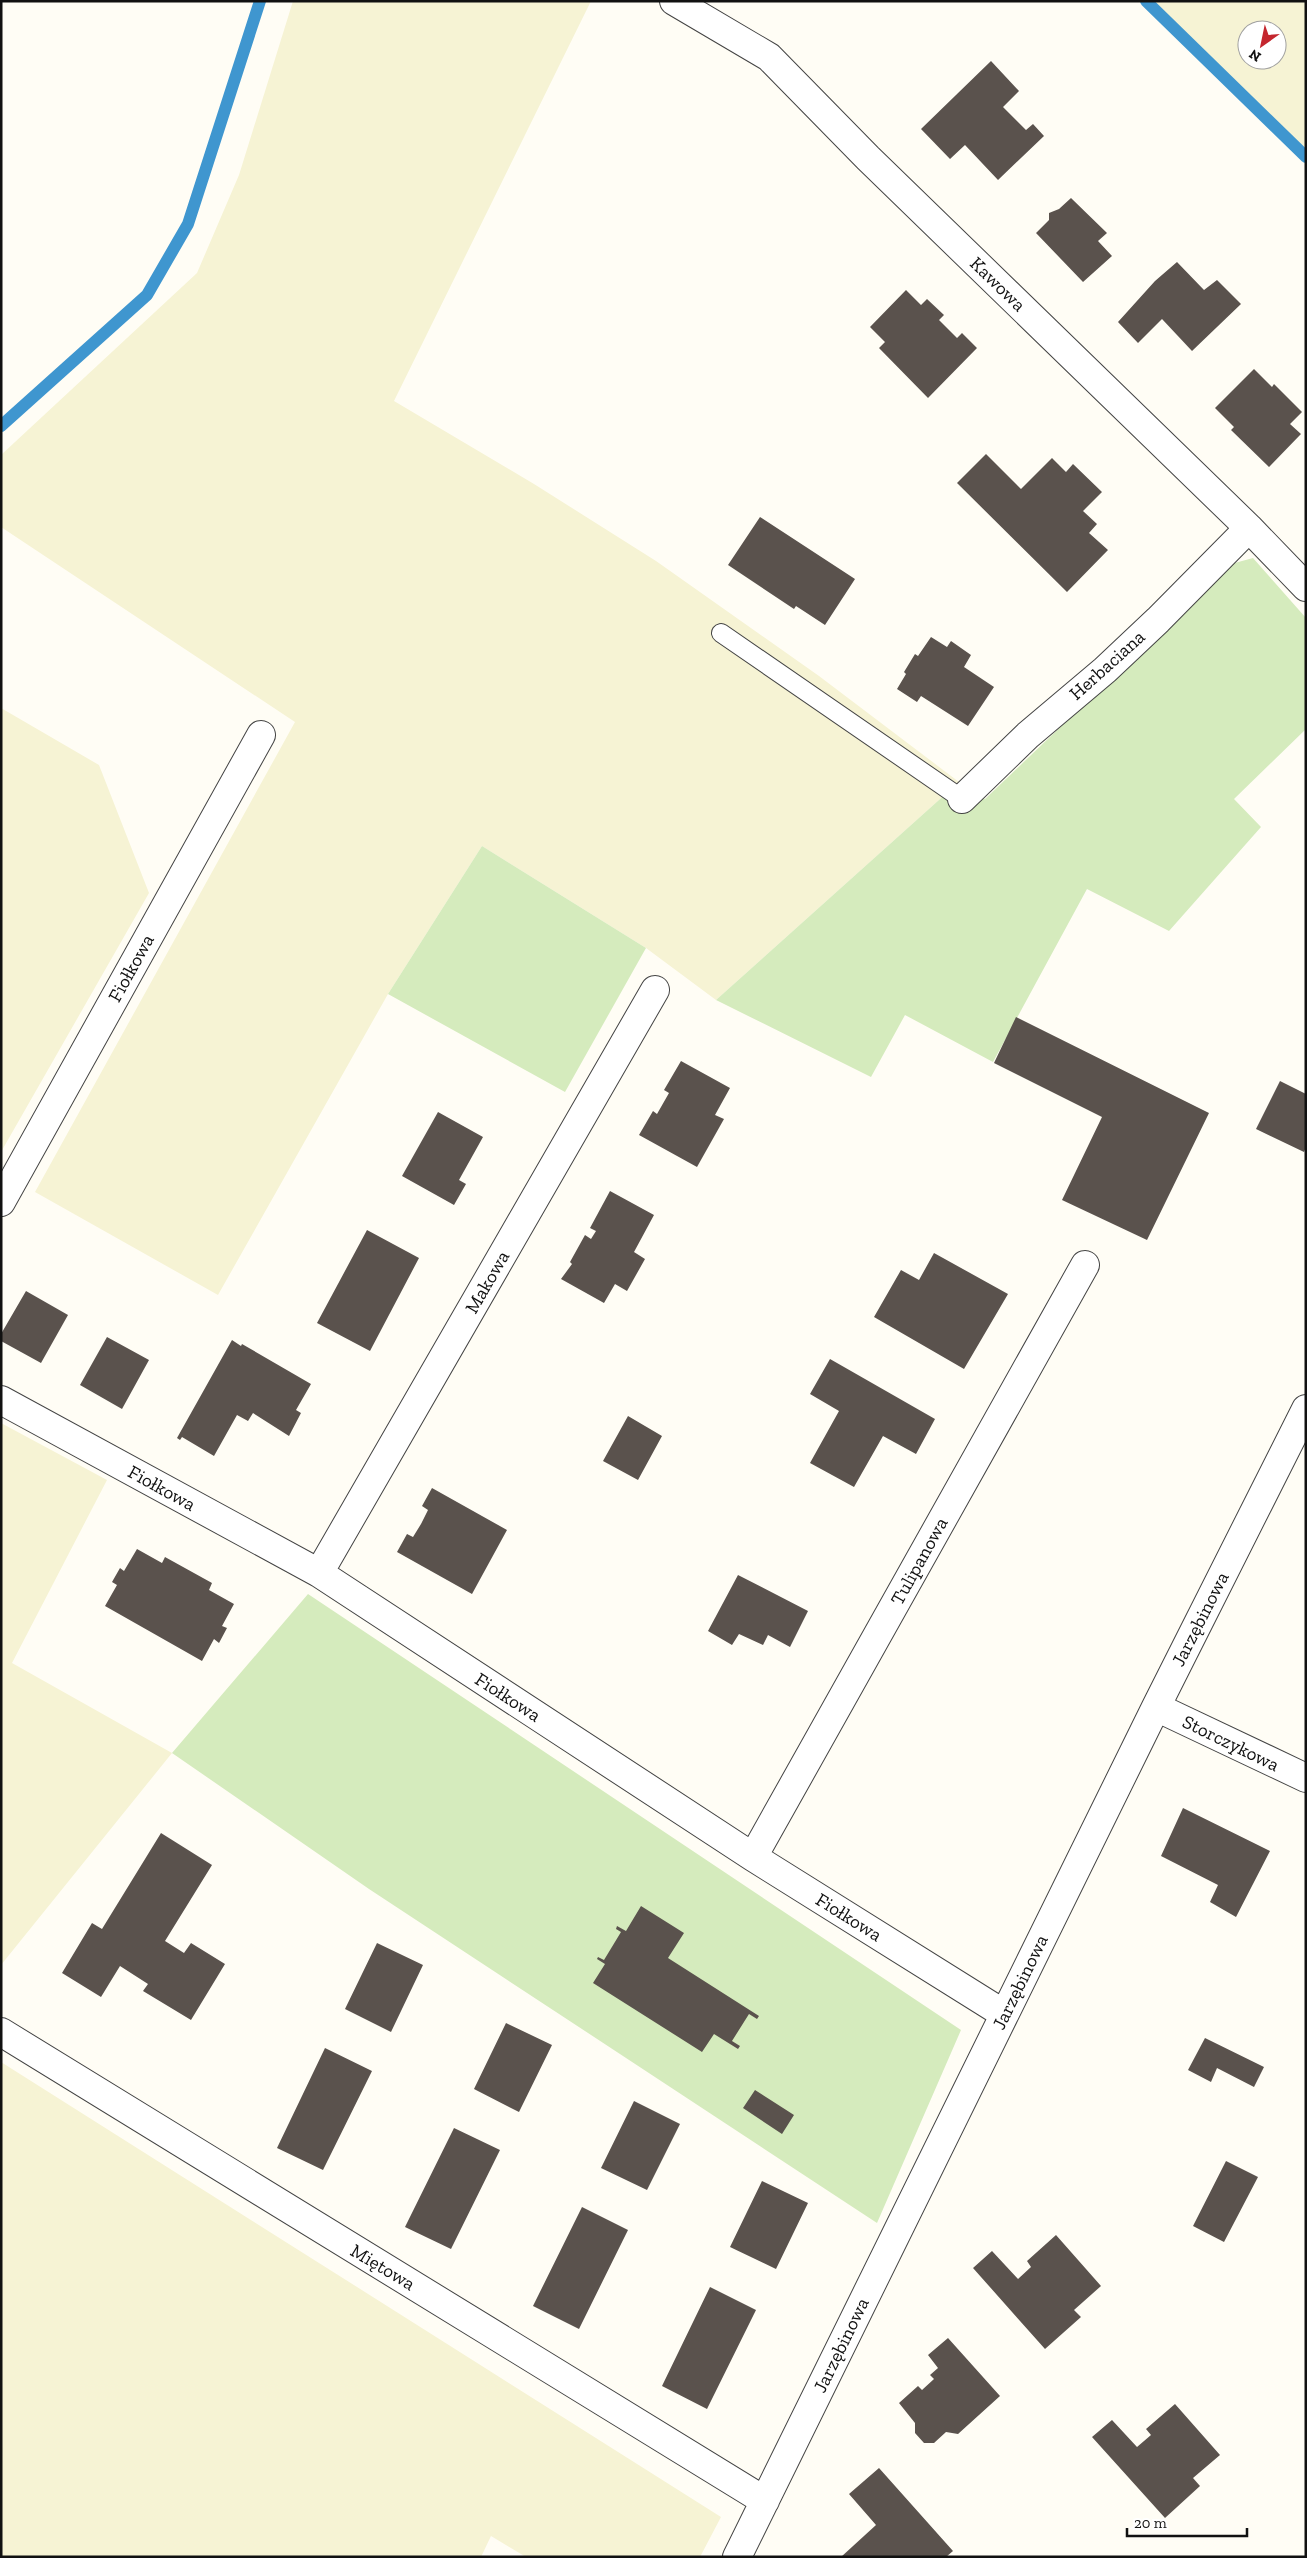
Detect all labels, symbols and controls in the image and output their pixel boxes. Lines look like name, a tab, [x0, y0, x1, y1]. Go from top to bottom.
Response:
north arrow	[1237, 20, 1287, 70]
text: N	[1246, 45, 1264, 66]
street label: Kawowa	[965, 252, 1031, 316]
street label: Herbaciana	[1065, 625, 1149, 705]
street label: Fiołkowa	[103, 930, 159, 1006]
street label: Makowa	[460, 1247, 514, 1317]
street label: Fiołkowa	[124, 1460, 200, 1516]
street label: Tulipanowa	[886, 1513, 952, 1609]
street label: Jarzębinowa	[1166, 1568, 1234, 1670]
street label: Fiołkowa	[471, 1667, 545, 1727]
street label: Storczykowa	[1179, 1710, 1283, 1776]
street label: Fiołkowa	[812, 1888, 886, 1946]
street label: Jarzębinowa	[987, 1931, 1053, 2033]
street label: Miętowa	[346, 2239, 420, 2295]
street label: Jarzębinowa	[808, 2294, 874, 2396]
scale bar	[1127, 2506, 1247, 2538]
text: 20 m	[1134, 2514, 1167, 2532]

